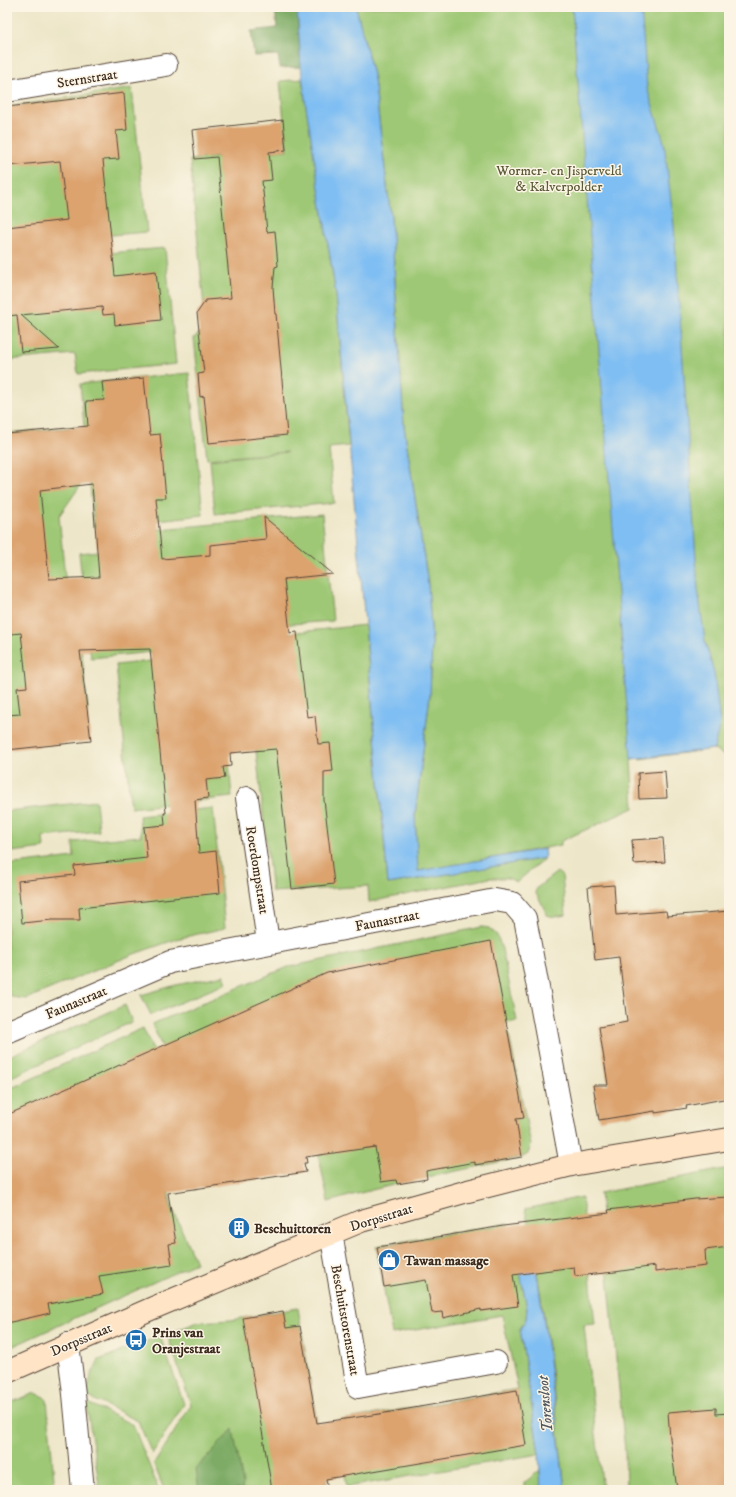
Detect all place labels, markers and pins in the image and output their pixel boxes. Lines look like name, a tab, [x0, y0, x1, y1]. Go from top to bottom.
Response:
building icon: Beschuittoren	[226, 1215, 252, 1241]
place label: Beschuittoren	[254, 1220, 332, 1238]
shop icon: Tawan massage	[376, 1247, 402, 1273]
place label: Tawan massage	[403, 1252, 489, 1270]
place label: Prins van Oranjestraat	[152, 1324, 221, 1358]
bus stop icon: Prins van Oranjestraat	[123, 1327, 149, 1353]

